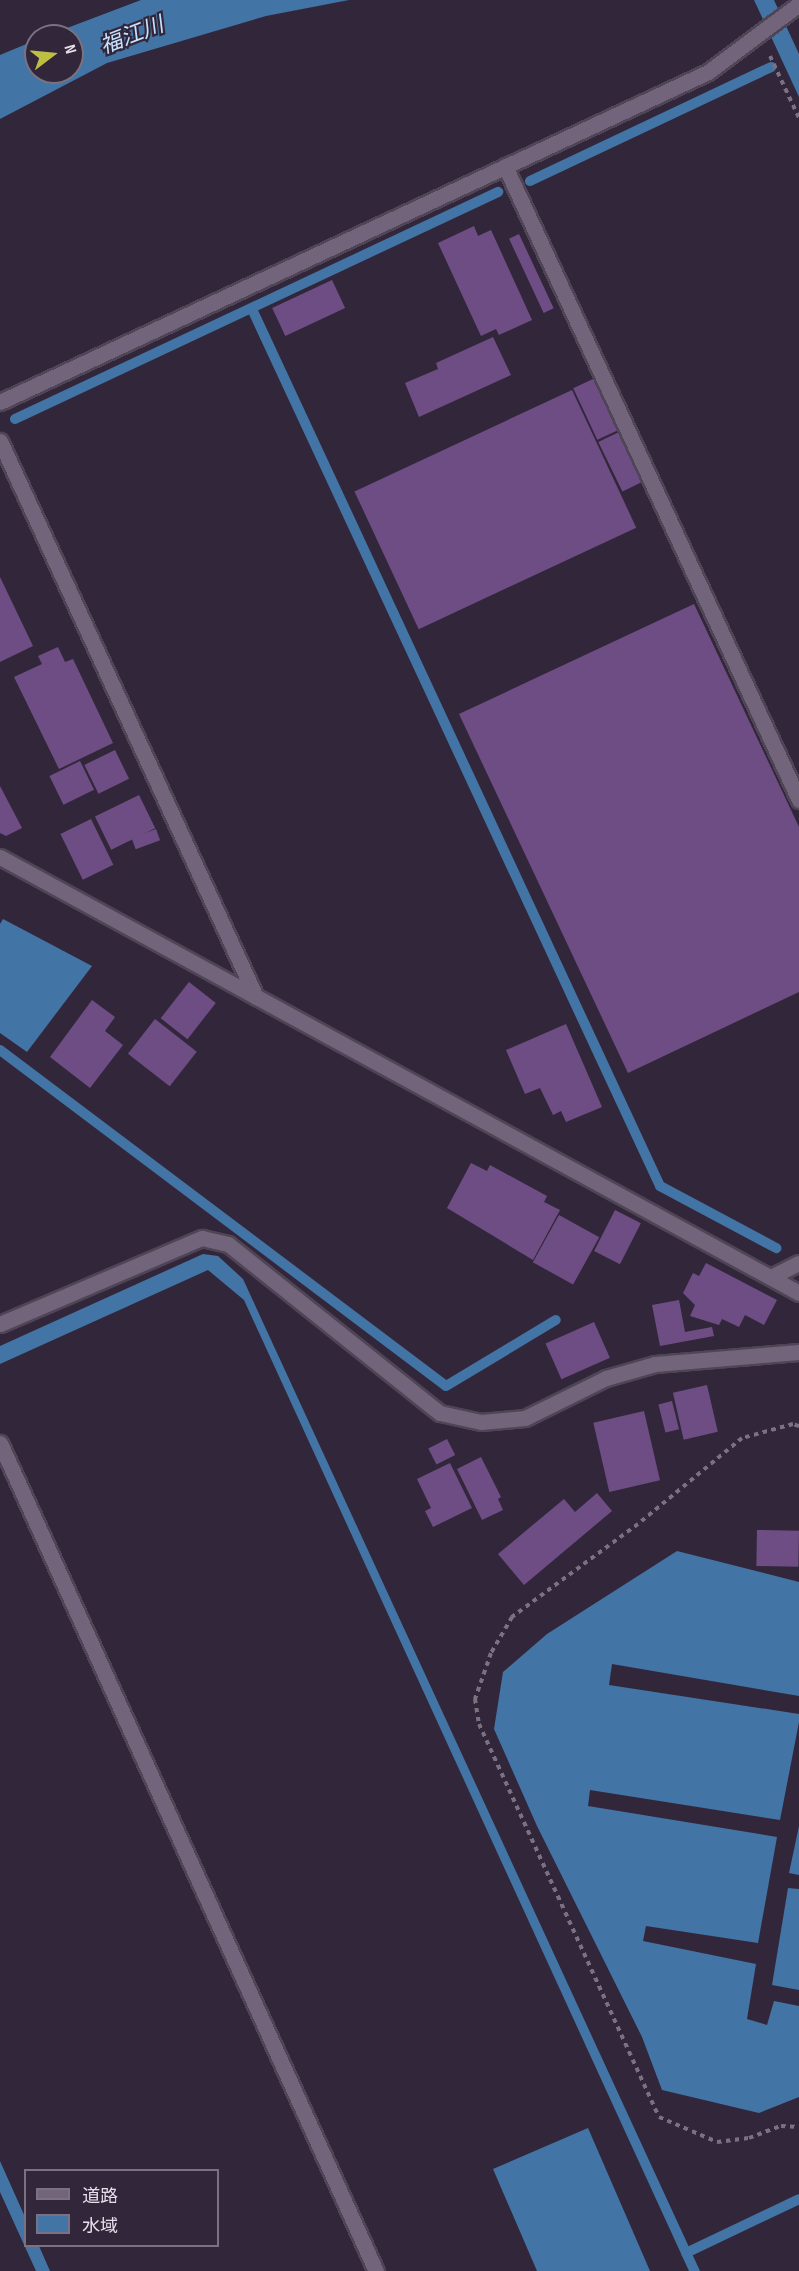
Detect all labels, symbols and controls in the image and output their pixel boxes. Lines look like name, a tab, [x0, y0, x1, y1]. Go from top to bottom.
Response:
water label: 福江川	[96, 12, 168, 60]
north arrow	[24, 24, 84, 84]
text: N	[60, 43, 80, 56]
legend	[24, 2169, 219, 2247]
text: 道路	[82, 2186, 118, 2207]
text: 水域	[82, 2216, 118, 2237]

